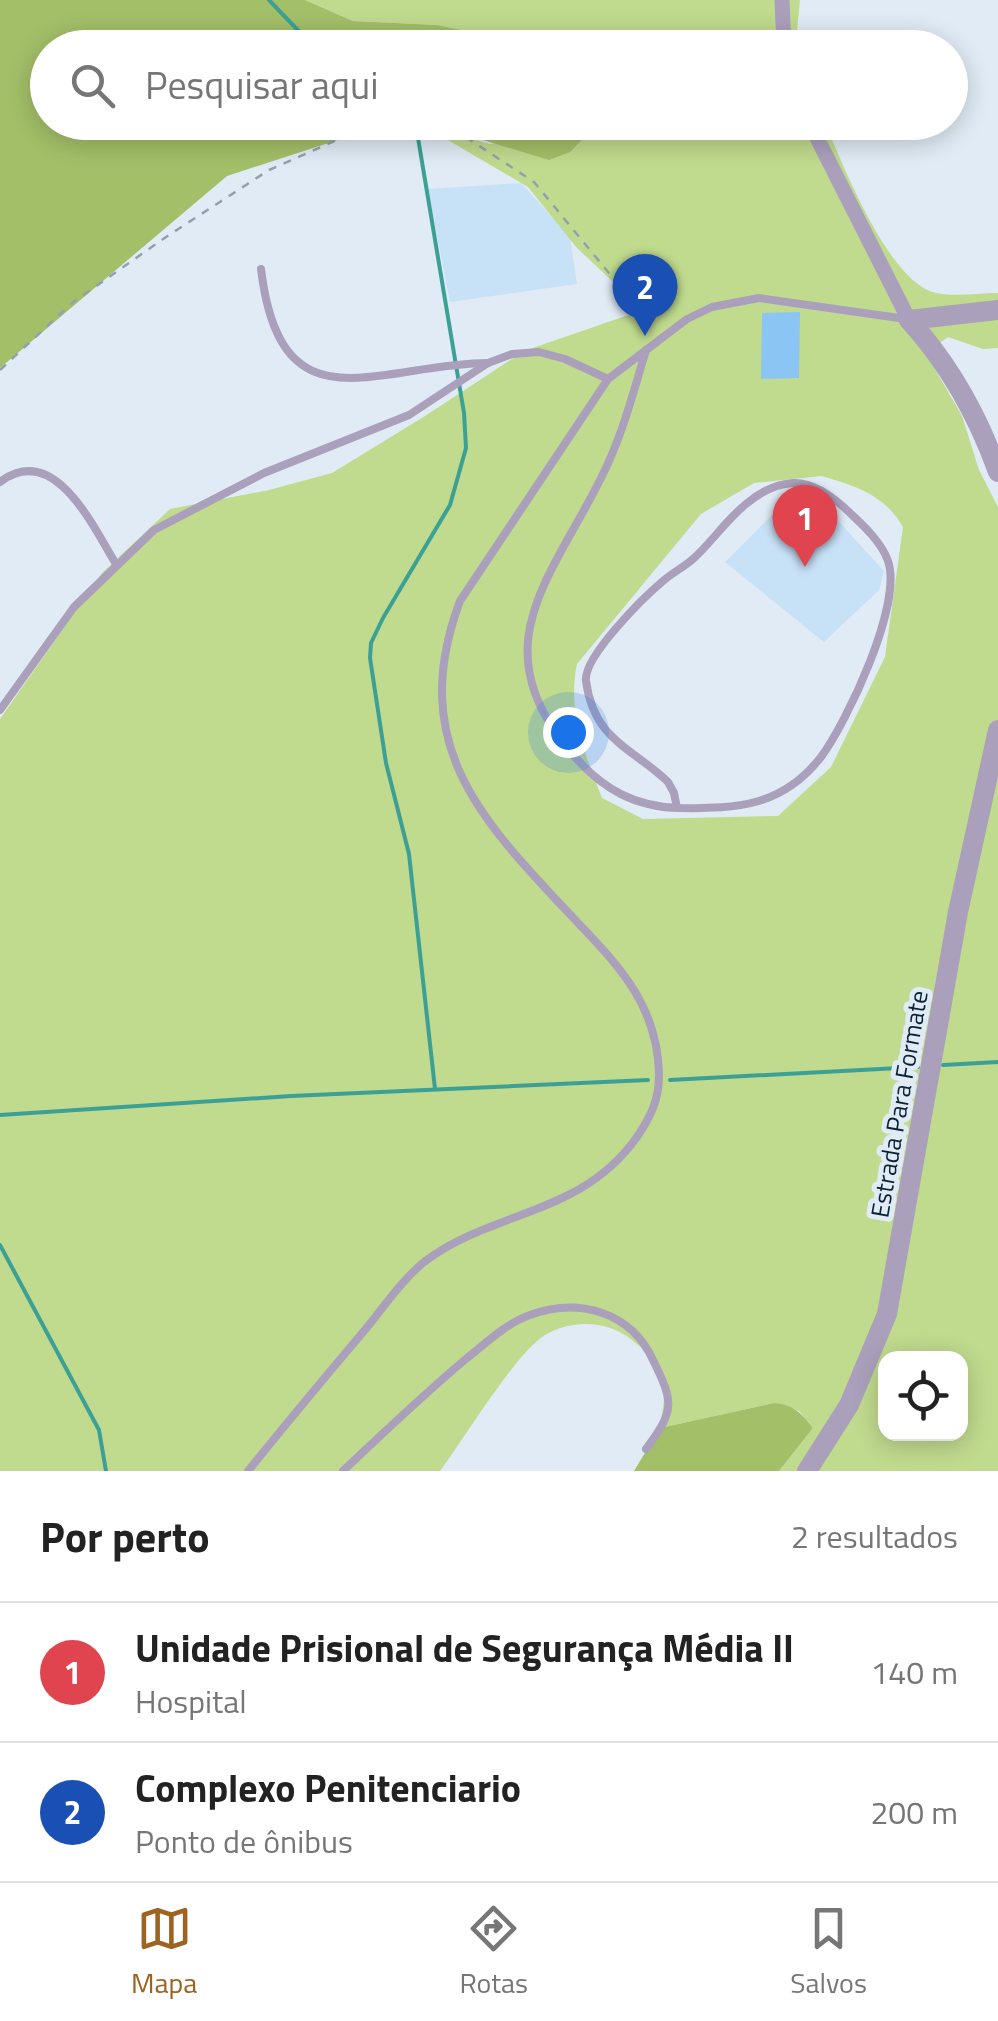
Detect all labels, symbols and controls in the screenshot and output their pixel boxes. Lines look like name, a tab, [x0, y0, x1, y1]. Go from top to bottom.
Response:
search box	[30, 30, 968, 140]
text: Pesquisar aqui	[145, 56, 378, 114]
icon: search	[65, 58, 120, 113]
pin: 2	[612, 254, 678, 336]
pin: 1	[772, 484, 838, 567]
your location	[543, 707, 594, 758]
street label: Estrada Para Formate	[860, 987, 938, 1221]
map controls	[878, 1351, 968, 1441]
button: locate	[878, 1351, 968, 1441]
text: Por perto	[40, 1504, 209, 1568]
text: 2 resultados	[791, 1512, 958, 1560]
text: Unidade Prisional de Segurança Média II	[135, 1619, 794, 1677]
text: 1	[64, 1648, 81, 1696]
text: 140 m	[870, 1648, 958, 1696]
text: Hospital	[135, 1677, 247, 1725]
text: Complexo Penitenciario	[135, 1759, 521, 1817]
text: 2	[64, 1788, 81, 1836]
text: 200 m	[870, 1788, 958, 1836]
text: Ponto de ônibus	[135, 1817, 353, 1865]
tab: Mapa	[131, 1901, 197, 2004]
tab: Rotas	[460, 1901, 528, 2004]
tab: Salvos	[790, 1901, 867, 2004]

